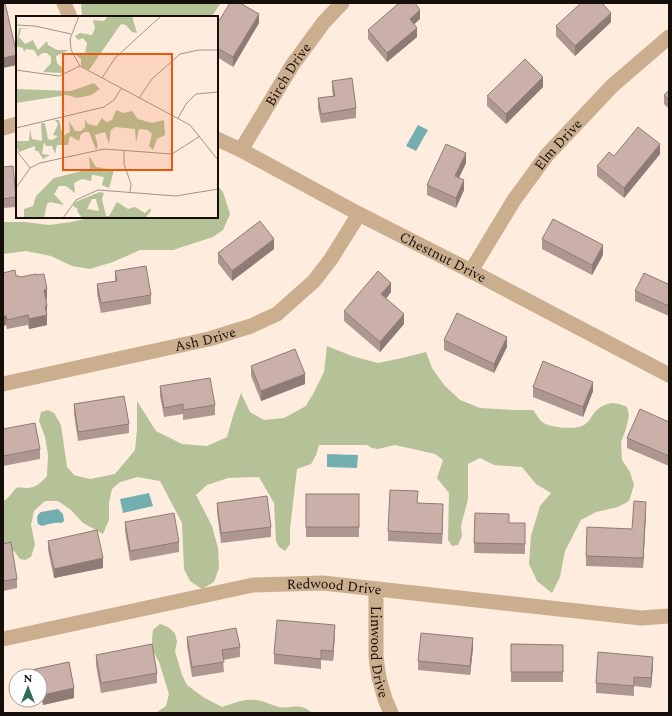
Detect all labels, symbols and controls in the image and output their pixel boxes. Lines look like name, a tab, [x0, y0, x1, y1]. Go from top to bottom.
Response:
inset map	[16, 16, 218, 218]
street label: Birch Drive	[259, 38, 316, 110]
street label: Elm Drive	[529, 114, 587, 174]
street label: Chestnut Drive	[396, 226, 490, 288]
street label: Ash Drive	[172, 321, 238, 357]
street label: Redwood Drive	[286, 572, 383, 600]
street label: Linwood Drive	[366, 606, 395, 700]
north arrow	[8, 668, 48, 708]
text: N	[24, 670, 33, 687]

